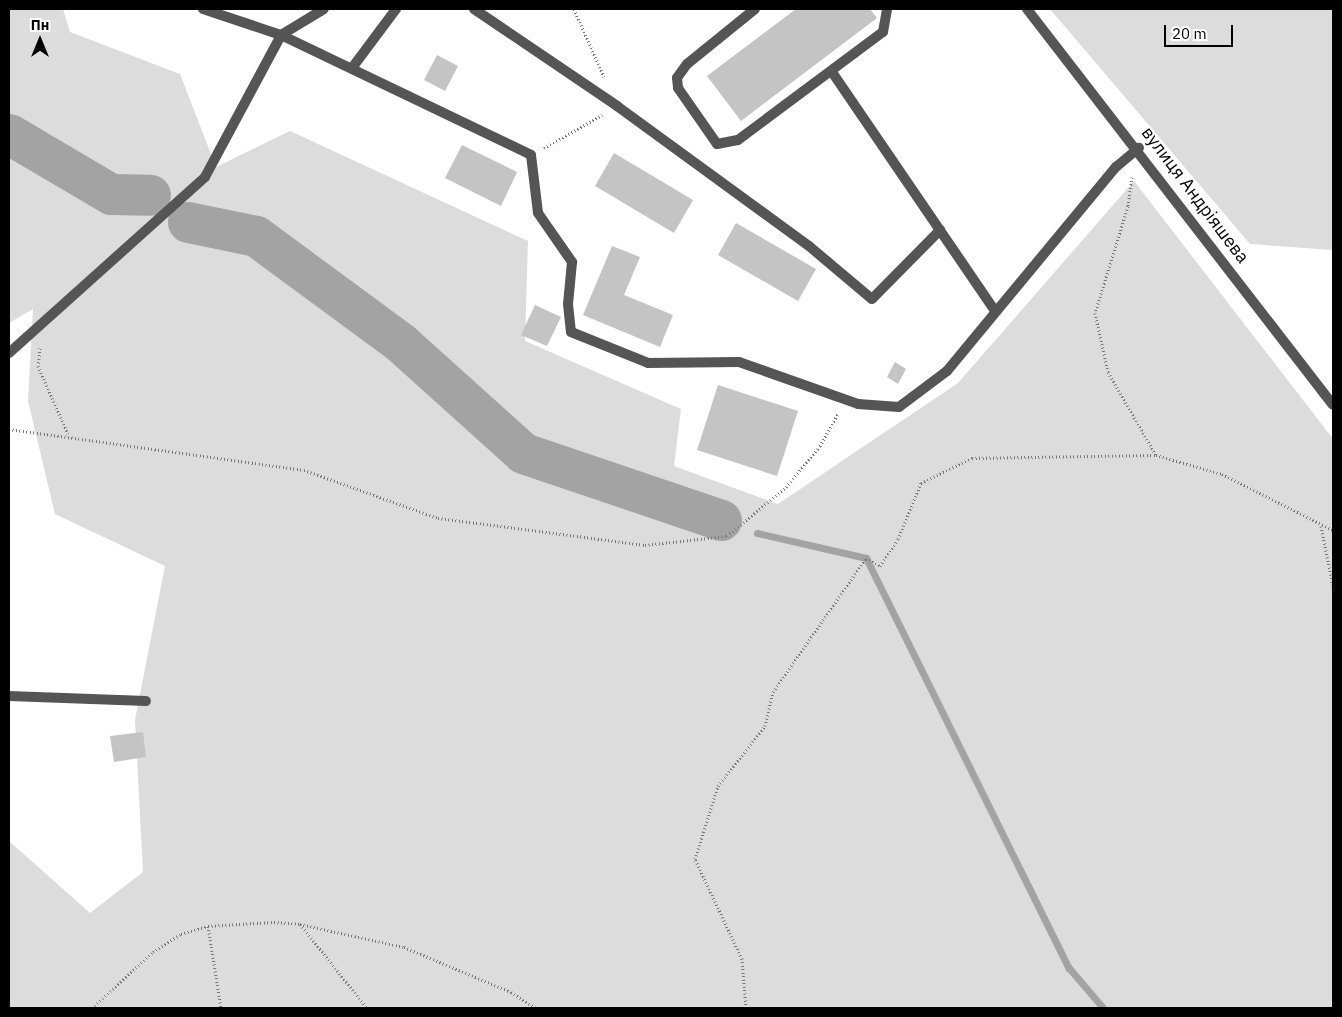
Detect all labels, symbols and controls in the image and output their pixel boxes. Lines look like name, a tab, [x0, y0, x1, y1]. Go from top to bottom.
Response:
north arrow	[15, 15, 65, 65]
scale bar	[1167, 15, 1236, 47]
text: Пн	[31, 16, 49, 34]
text: 20 m	[1172, 24, 1207, 43]
street label: вулиця Андріяшева	[1137, 123, 1253, 267]

